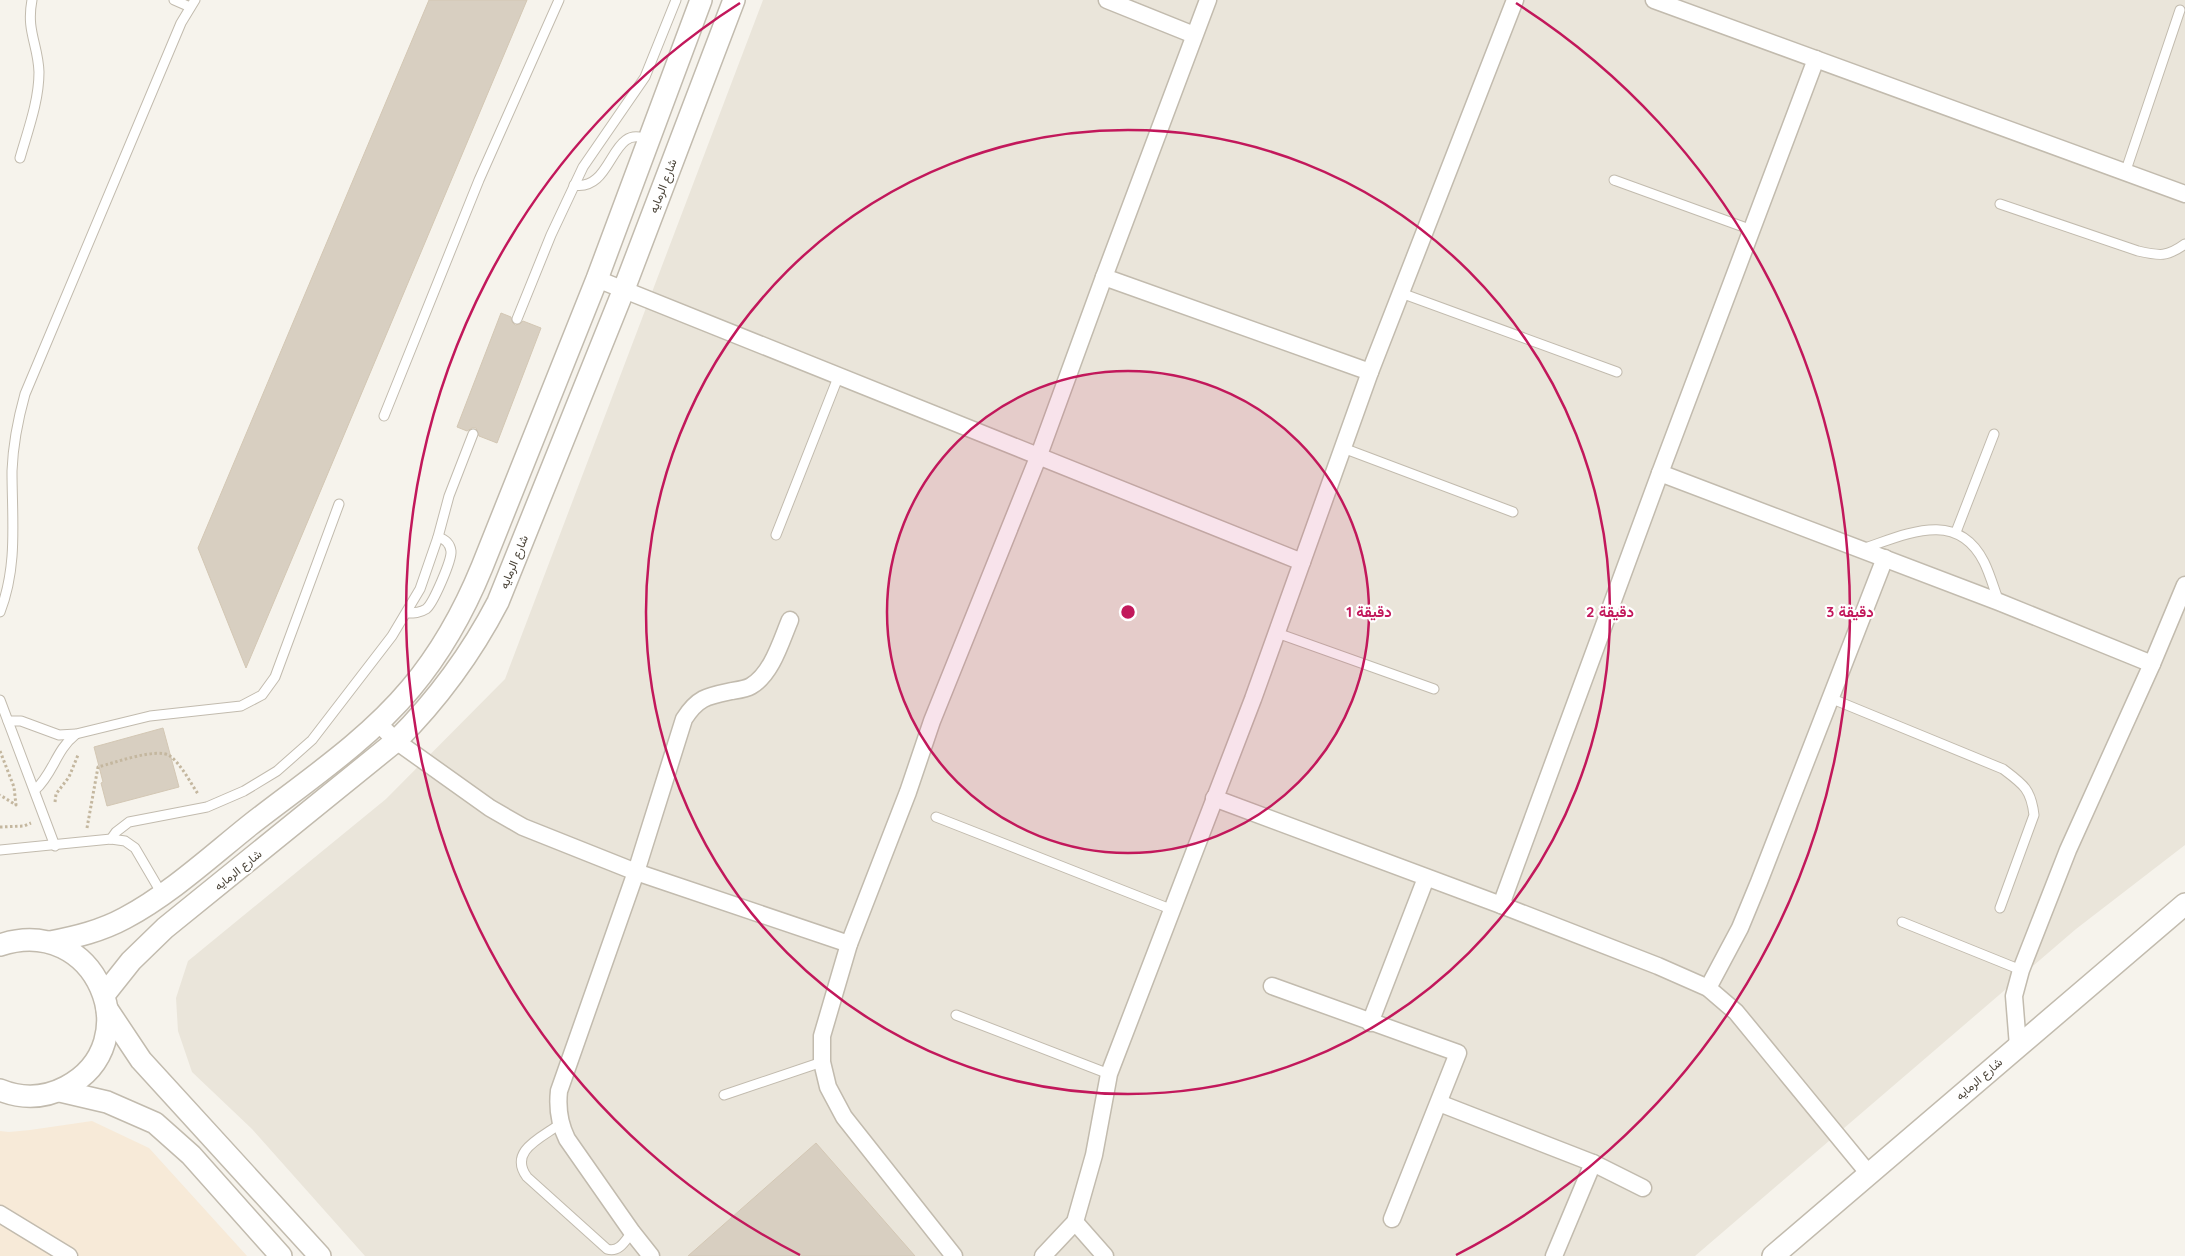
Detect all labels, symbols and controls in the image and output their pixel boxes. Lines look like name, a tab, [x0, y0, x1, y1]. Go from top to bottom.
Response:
street label: شارع الرمايه	[645, 157, 682, 216]
street label: شارع الرمايه	[496, 533, 533, 592]
text: 1 دقيقة	[1346, 602, 1392, 621]
text: 2 دقيقة	[1586, 602, 1634, 621]
text: 3 دقيقة	[1826, 602, 1874, 621]
centre of rings	[1119, 603, 1137, 621]
street label: شارع الرمايه	[211, 846, 266, 895]
street label: شارع الرمايه	[1952, 1054, 2006, 1104]

